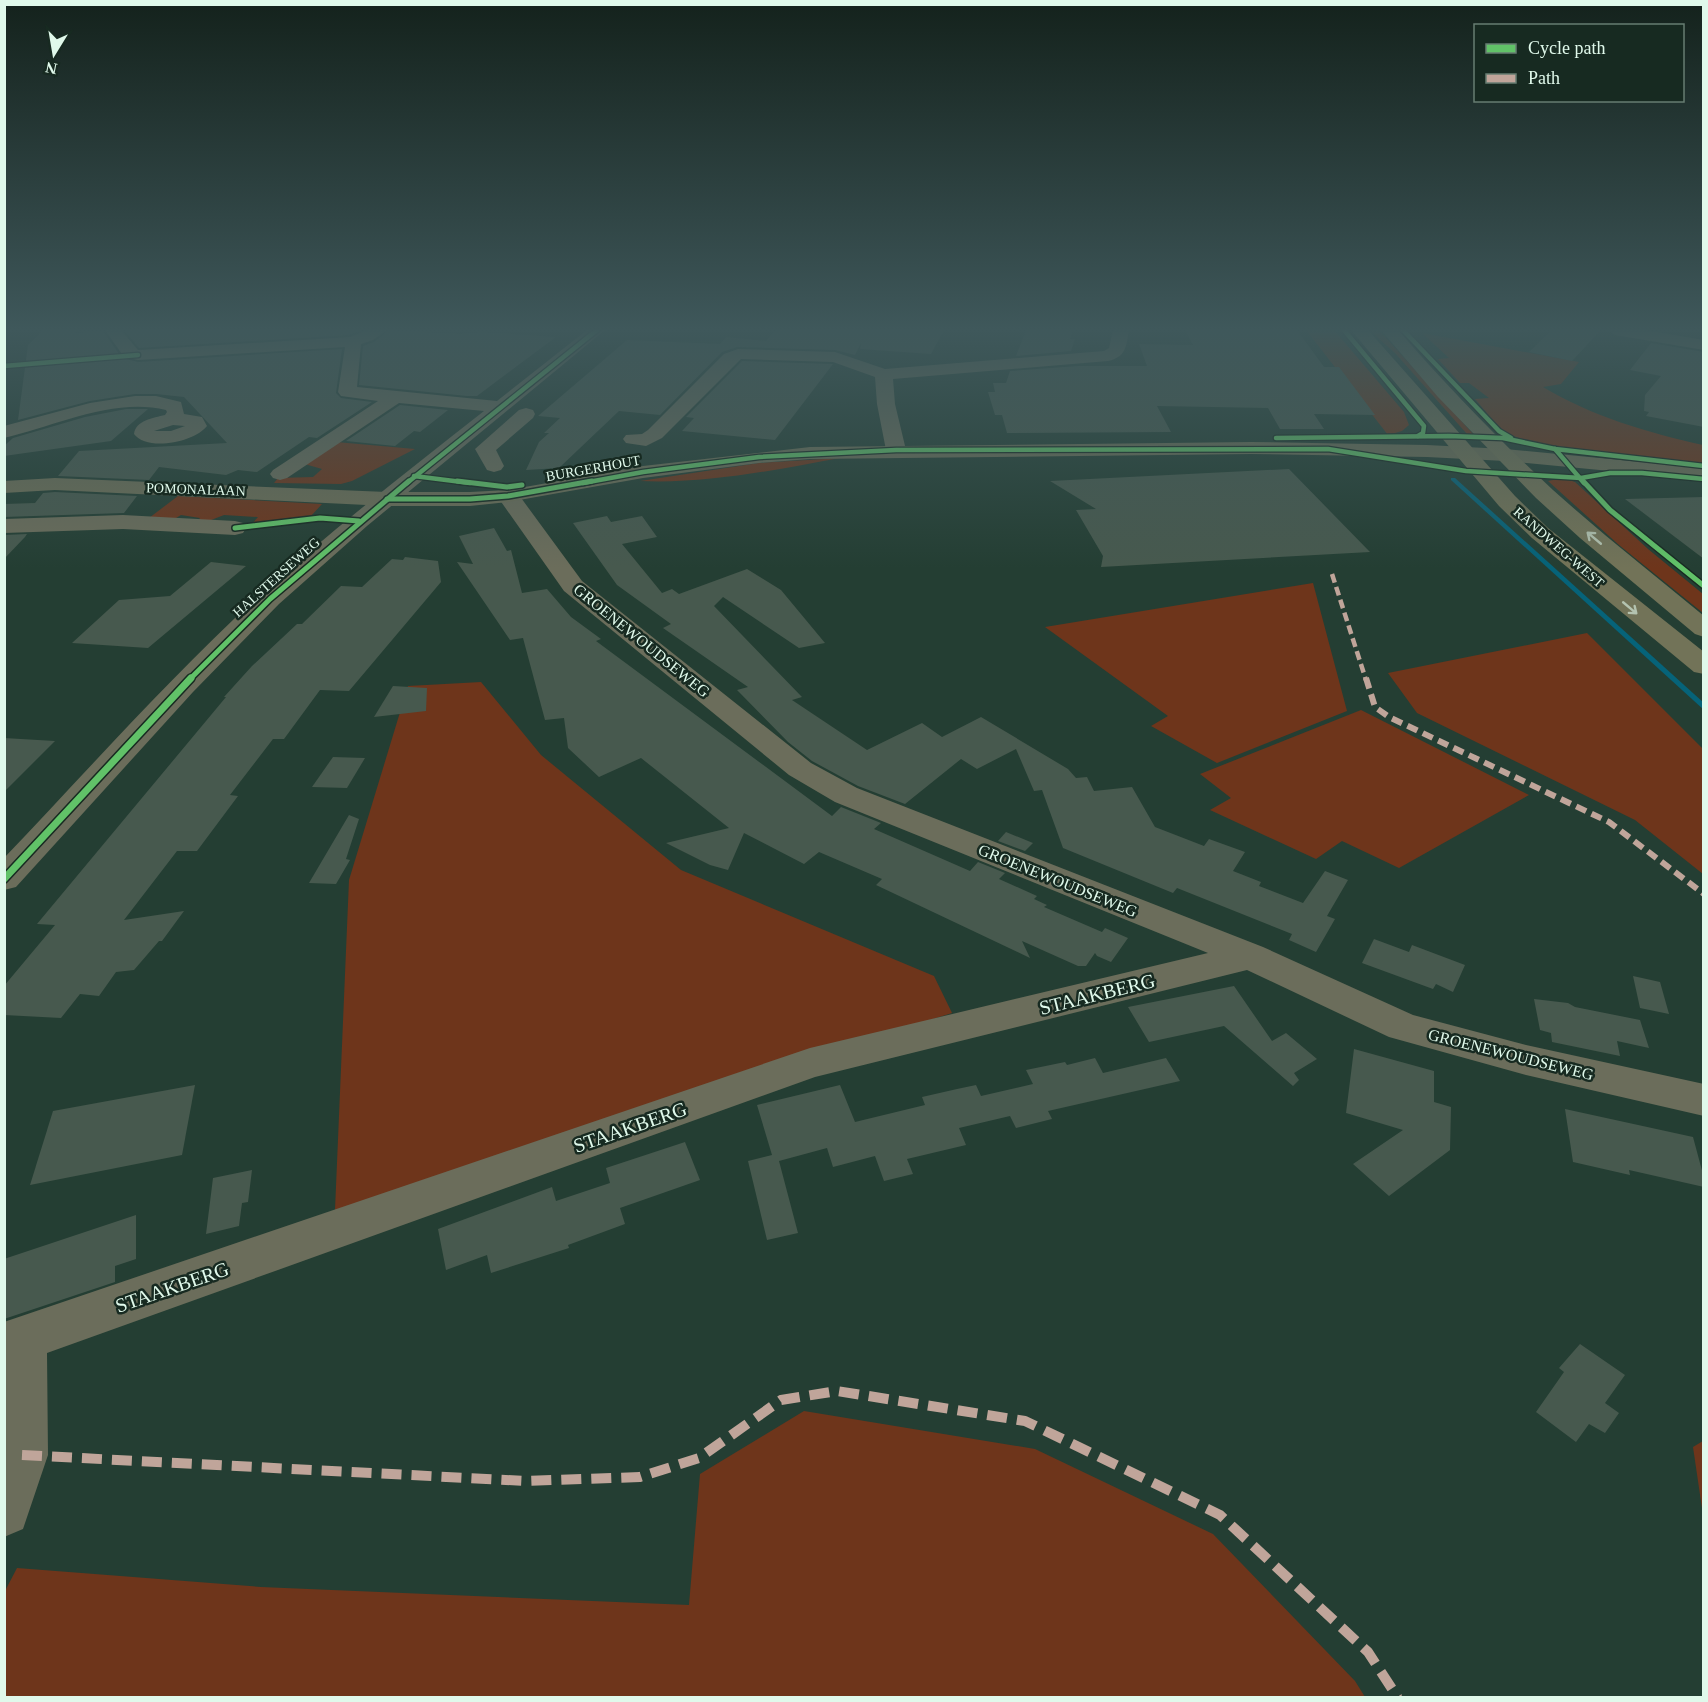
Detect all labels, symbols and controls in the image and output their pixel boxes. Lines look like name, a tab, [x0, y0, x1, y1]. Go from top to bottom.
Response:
north arrow	[24, 24, 84, 84]
legend	[1474, 24, 1684, 102]
text: Cycle path	[1528, 38, 1605, 58]
text: N	[44, 59, 59, 78]
text: Path	[1528, 68, 1560, 88]
street label: BURGERHOUT	[545, 453, 642, 484]
street label: POMONALAAN	[146, 480, 246, 499]
street label: RANDWEG-WEST	[1511, 504, 1607, 591]
one-way arrow	[1586, 532, 1602, 545]
street label: HALSTERSEWEG	[230, 535, 323, 620]
street label: GROENEWOUDSEWEG	[570, 580, 713, 701]
one-way arrow	[1622, 601, 1638, 614]
street label: GROENEWOUDSEWEG	[976, 841, 1140, 920]
street label: STAAKBERG	[1037, 969, 1157, 1019]
street label: GROENEWOUDSEWEG	[1426, 1026, 1596, 1083]
street label: STAAKBERG	[570, 1097, 690, 1157]
street label: STAAKBERG	[112, 1257, 232, 1317]

